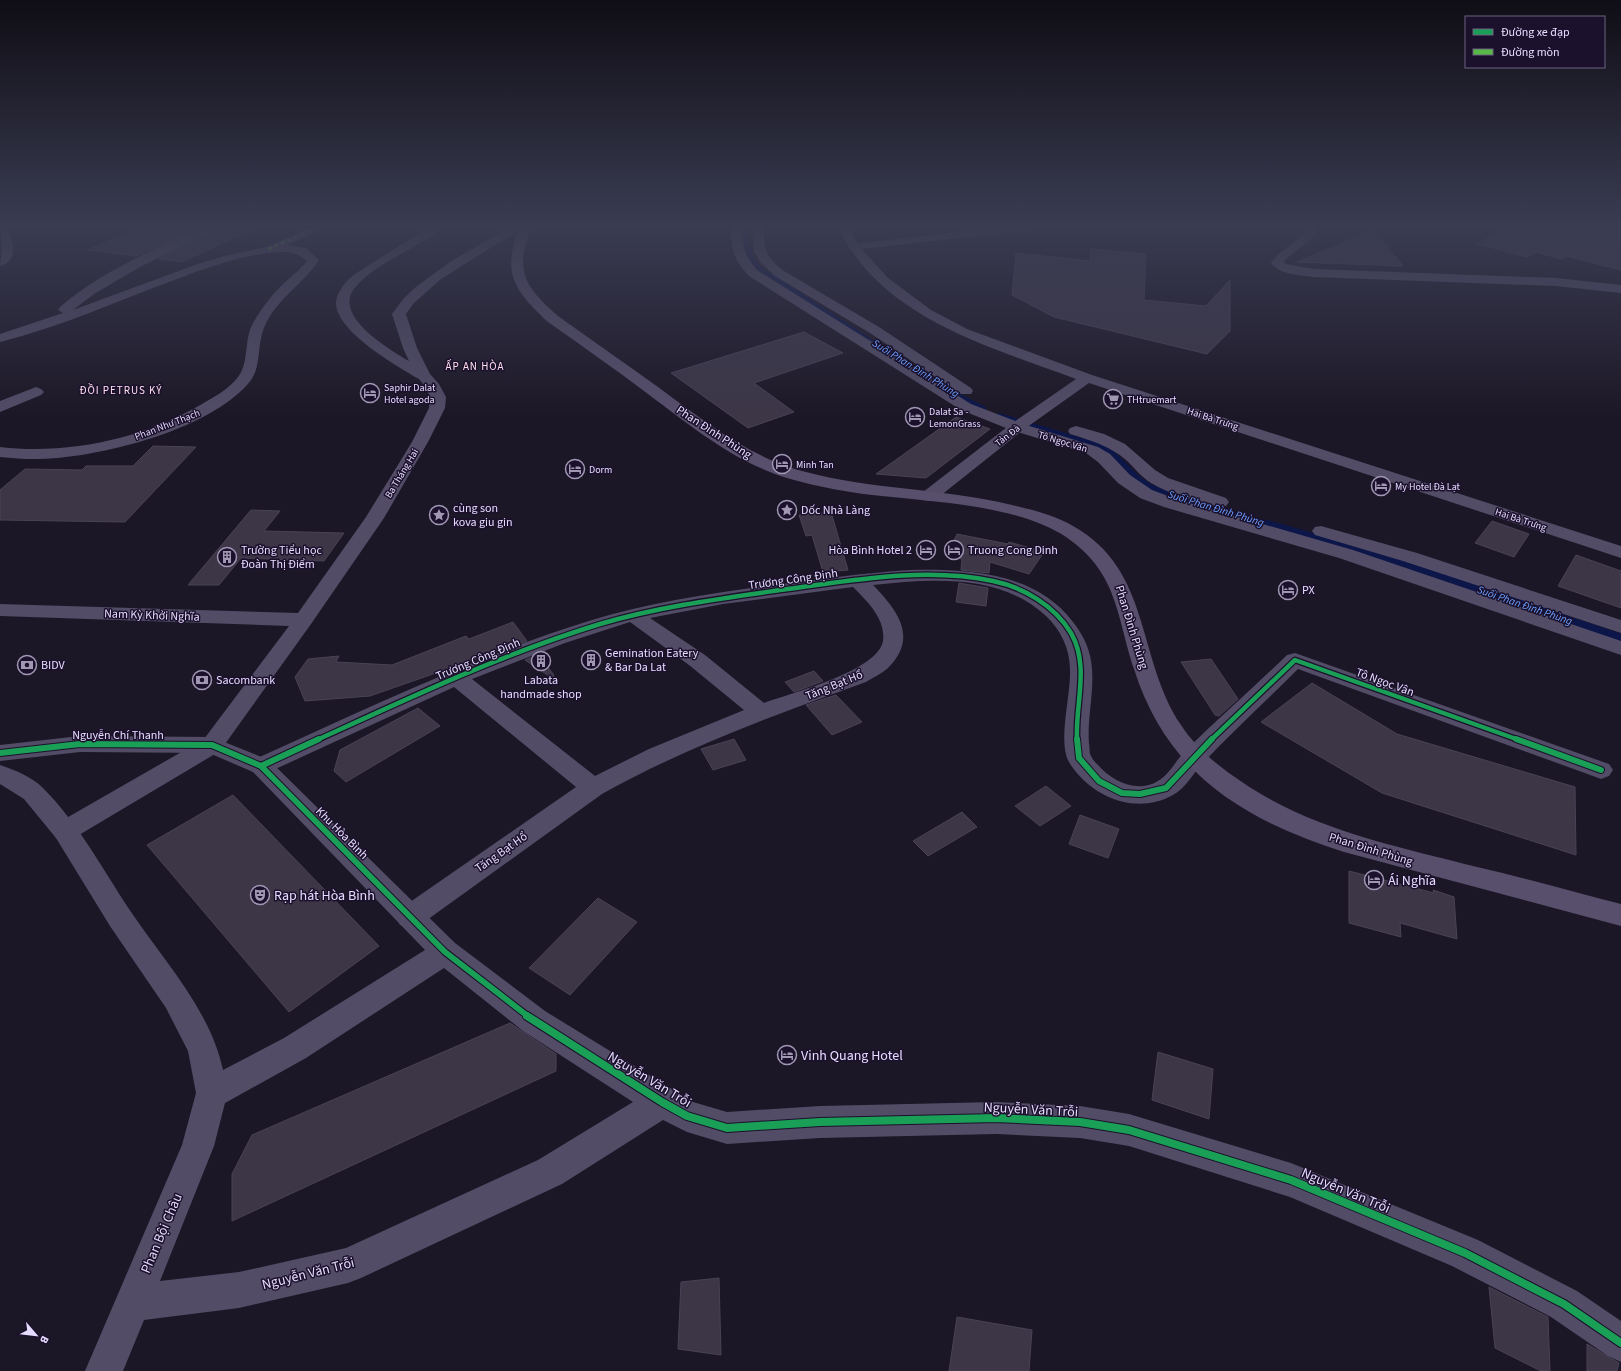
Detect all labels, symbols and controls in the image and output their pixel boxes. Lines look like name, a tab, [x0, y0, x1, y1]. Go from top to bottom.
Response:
legend	[1465, 16, 1605, 68]
text: Đường xe đạp	[1501, 24, 1570, 41]
text: Đường mòn	[1501, 44, 1560, 61]
water label: Suối Phan Đình Phùng	[869, 336, 962, 401]
district label: ẤP AN HÒA	[445, 359, 505, 374]
place label: Saphir Dalat Hotel agoda	[384, 381, 436, 407]
hotel icon: Saphir Dalat Hotel agoda	[359, 382, 381, 404]
district label: ĐỒI PETRUS KÝ	[79, 383, 163, 398]
supermarket icon: THtruemart	[1102, 388, 1124, 410]
place label: THtruemart	[1127, 393, 1177, 407]
street label: Phan Đình Phùng	[673, 402, 755, 463]
street label: Hai Bà Trưng	[1185, 404, 1240, 434]
place label: Dalat Sa - LemonGrass	[929, 405, 981, 431]
street label: Phan Như Thạch	[133, 406, 202, 444]
hotel icon: Dalat Sa - LemonGrass	[904, 406, 926, 428]
street label: Tản Đà	[992, 421, 1023, 450]
street label: Tô Ngọc Vân	[1036, 428, 1089, 456]
street label: Ba Tháng Hai	[382, 446, 422, 501]
hotel icon: Minh Tan	[771, 453, 793, 475]
hotel icon: Dorm	[564, 458, 586, 480]
place label: Minh Tan	[796, 458, 834, 472]
place label: Dorm	[589, 463, 612, 477]
hotel icon: My Hotel Đà Lạt	[1370, 475, 1392, 497]
place label: My Hotel Đà Lạt	[1395, 480, 1461, 494]
water label: Suối Phan Đình Phùng	[1166, 487, 1266, 530]
place icon: Dốc Nhà Làng	[776, 499, 798, 521]
place label: cùng son kova giu gin	[453, 500, 513, 531]
place label: Dốc Nhà Làng	[801, 502, 870, 519]
place icon: cùng son kova giu gin	[428, 504, 450, 526]
street label: Hai Bà Trưng	[1493, 505, 1548, 535]
hotel icon: Hòa Bình Hotel 2	[915, 539, 937, 561]
hotel icon: Truong Cong Dinh	[943, 539, 965, 561]
place label: Trường Tiểu học Đoàn Thị Điểm	[241, 542, 322, 573]
place label: Hòa Bình Hotel 2	[829, 542, 912, 559]
place label: Truong Cong Dinh	[968, 542, 1058, 559]
building icon: Trường Tiểu học Đoàn Thị Điểm	[216, 546, 238, 568]
street label: Trương Công Định	[747, 565, 839, 594]
hotel icon: PX	[1277, 579, 1299, 601]
place label: PX	[1302, 582, 1315, 599]
water label: Suối Phan Đình Phùng	[1475, 582, 1575, 629]
street label: Phan Đình Phùng	[1111, 583, 1152, 671]
street label: Nam Kỳ Khởi Nghĩa	[104, 605, 200, 626]
street label: Trương Công Định	[433, 634, 523, 685]
place label: Gemination Eatery & Bar Da Lat	[605, 645, 699, 676]
building icon: Gemination Eatery & Bar Da Lat	[580, 649, 602, 671]
building icon: Labata handmade shop	[530, 650, 552, 672]
bank icon: BIDV	[16, 654, 38, 676]
place label: BIDV	[41, 657, 65, 674]
street label: Tô Ngọc Vân	[1353, 664, 1416, 701]
street label: Tăng Bạt Hổ	[803, 666, 865, 705]
bank icon: Sacombank	[191, 669, 213, 691]
place label: Sacombank	[216, 672, 275, 689]
place label: Labata handmade shop	[500, 672, 582, 703]
street label: Nguyễn Chí Thanh	[72, 727, 164, 744]
street label: Khu Hòa Bình	[312, 803, 372, 863]
street label: Tăng Bạt Hổ	[472, 828, 531, 877]
street label: Phan Đình Phùng	[1327, 829, 1415, 870]
hotel icon: Ái Nghĩa	[1363, 869, 1385, 891]
place label: Ái Nghĩa	[1388, 871, 1436, 891]
theatre icon: Rạp hát Hòa Bình	[249, 884, 271, 906]
place label: Rạp hát Hòa Bình	[274, 886, 375, 906]
hotel icon: Vinh Quang Hotel	[776, 1044, 798, 1066]
place label: Vinh Quang Hotel	[801, 1046, 903, 1066]
street label: Nguyễn Văn Trỗi	[604, 1047, 695, 1113]
street label: Nguyễn Văn Trỗi	[983, 1098, 1079, 1122]
street label: Nguyễn Văn Trỗi	[1298, 1163, 1393, 1219]
street label: Phan Bội Châu	[136, 1190, 188, 1277]
street label: Nguyễn Văn Trỗi	[260, 1253, 357, 1295]
north arrow	[16, 1315, 56, 1355]
text: B	[36, 1333, 53, 1346]

